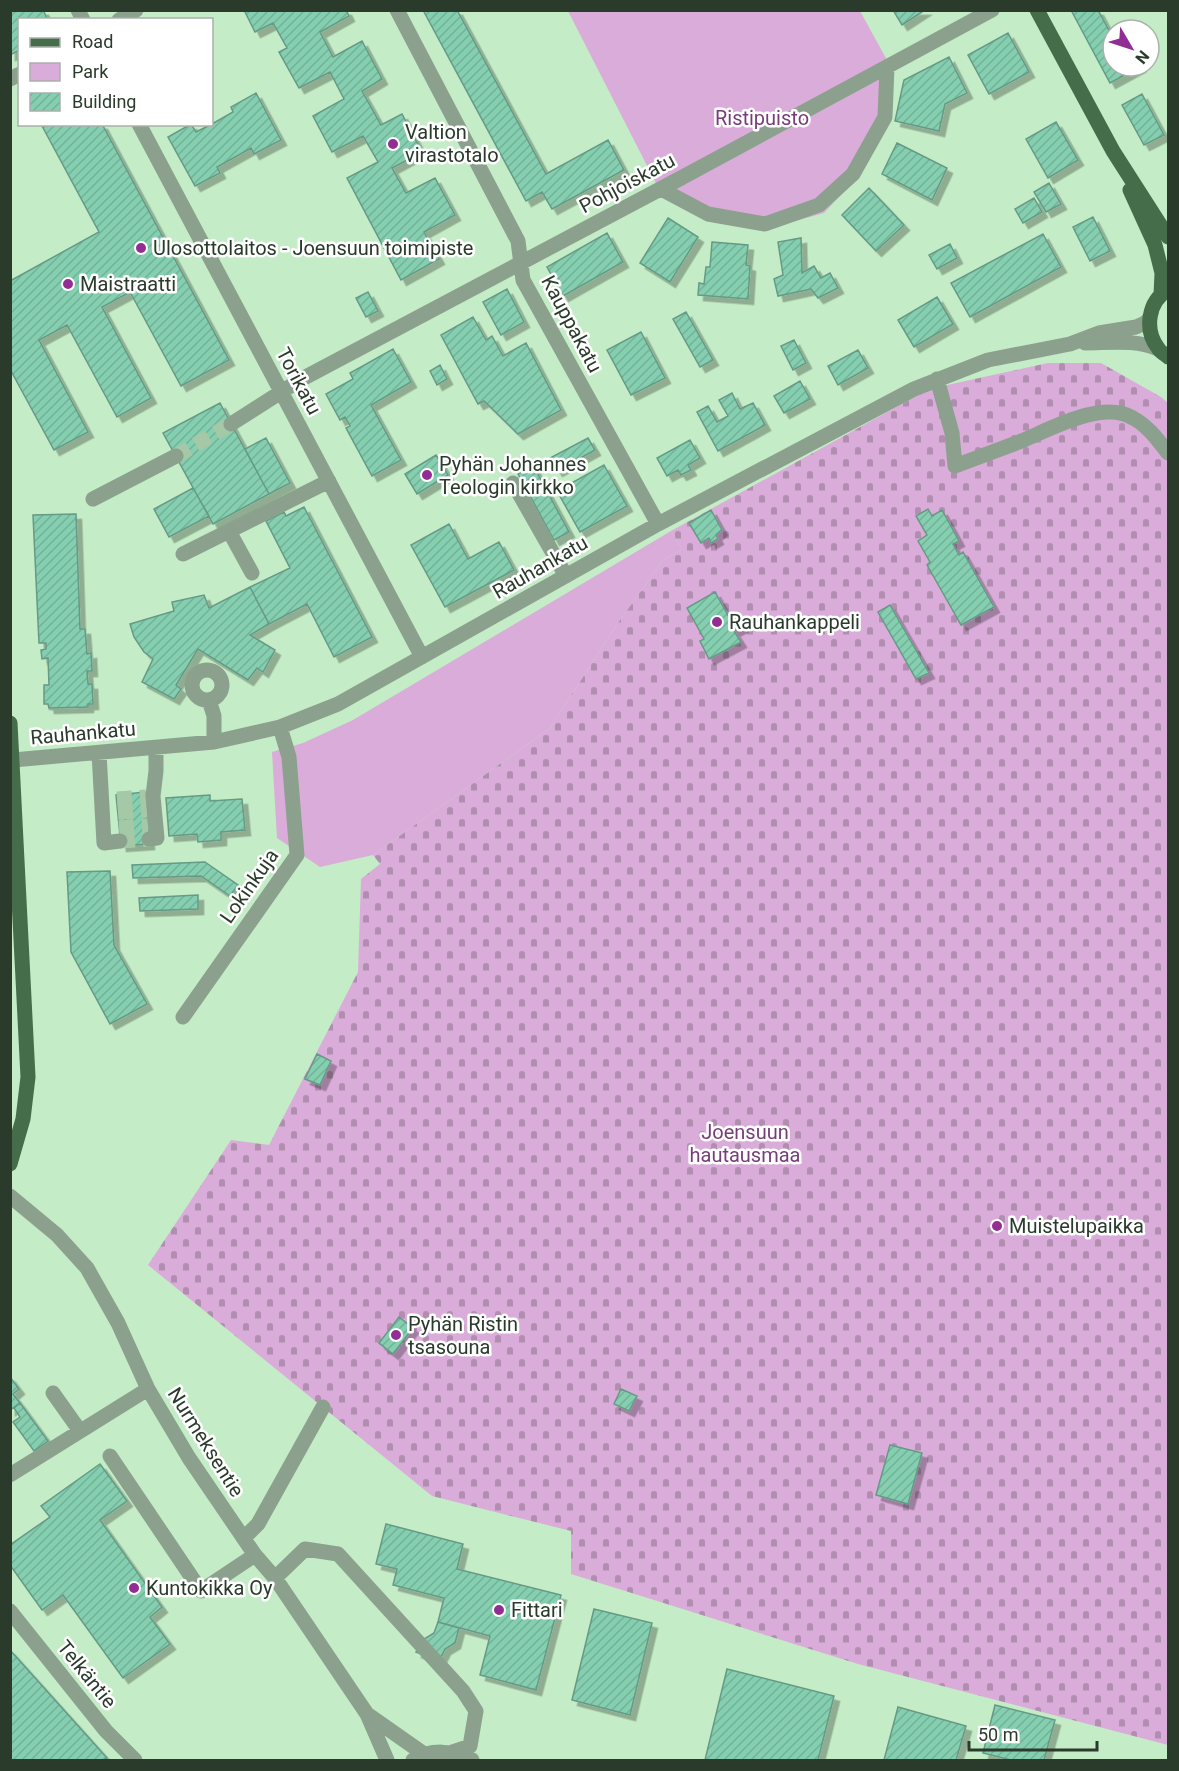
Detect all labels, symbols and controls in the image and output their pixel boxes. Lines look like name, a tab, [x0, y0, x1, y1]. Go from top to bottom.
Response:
legend	[18, 18, 213, 126]
north arrow	[1101, 18, 1161, 78]
text: Road	[72, 31, 113, 52]
text: N	[1131, 47, 1153, 67]
text: Park	[72, 61, 109, 82]
text: Building	[72, 91, 136, 112]
park label: Ristipuisto	[715, 106, 809, 130]
place label: Valtion virastotalo	[405, 120, 499, 167]
marker: Valtion virastotalo	[386, 137, 400, 151]
street label: Pohjoiskatu	[575, 148, 679, 218]
place label: Ulosottolaitos - Joensuun toimipiste	[153, 236, 473, 260]
marker: Ulosottolaitos - Joensuun toimipiste	[134, 241, 148, 255]
street label: Kauppakatu	[536, 271, 608, 377]
place label: Maistraatti	[80, 272, 176, 296]
marker: Maistraatti	[61, 277, 75, 291]
street label: Torikatu	[271, 343, 327, 419]
place label: Pyhän Johannes Teologin kirkko	[439, 452, 586, 499]
marker: Pyhän Johannes Teologin kirkko	[420, 468, 434, 482]
street label: Rauhankatu	[488, 530, 592, 604]
place label: Rauhankappeli	[729, 610, 860, 634]
marker: Rauhankappeli	[710, 615, 724, 629]
street label: Rauhankatu	[29, 716, 137, 750]
street label: Lokinkuja	[215, 844, 283, 928]
park label: Joensuun hautausmaa	[690, 1120, 801, 1167]
place label: Muistelupaikka	[1009, 1214, 1144, 1238]
marker: Muistelupaikka	[990, 1219, 1004, 1233]
place label: Pyhän Ristin tsasouna	[408, 1312, 518, 1359]
marker: Pyhän Ristin tsasouna	[389, 1328, 403, 1342]
street label: Nurmeksentie	[163, 1383, 249, 1501]
place label: Kuntokikka Oy	[146, 1576, 273, 1600]
marker: Kuntokikka Oy	[127, 1581, 141, 1595]
place label: Fittari	[511, 1598, 563, 1622]
marker: Fittari	[492, 1603, 506, 1617]
street label: Telkäntie	[52, 1635, 122, 1713]
scale bar	[969, 1714, 1096, 1752]
text: 50 m	[978, 1724, 1018, 1745]

